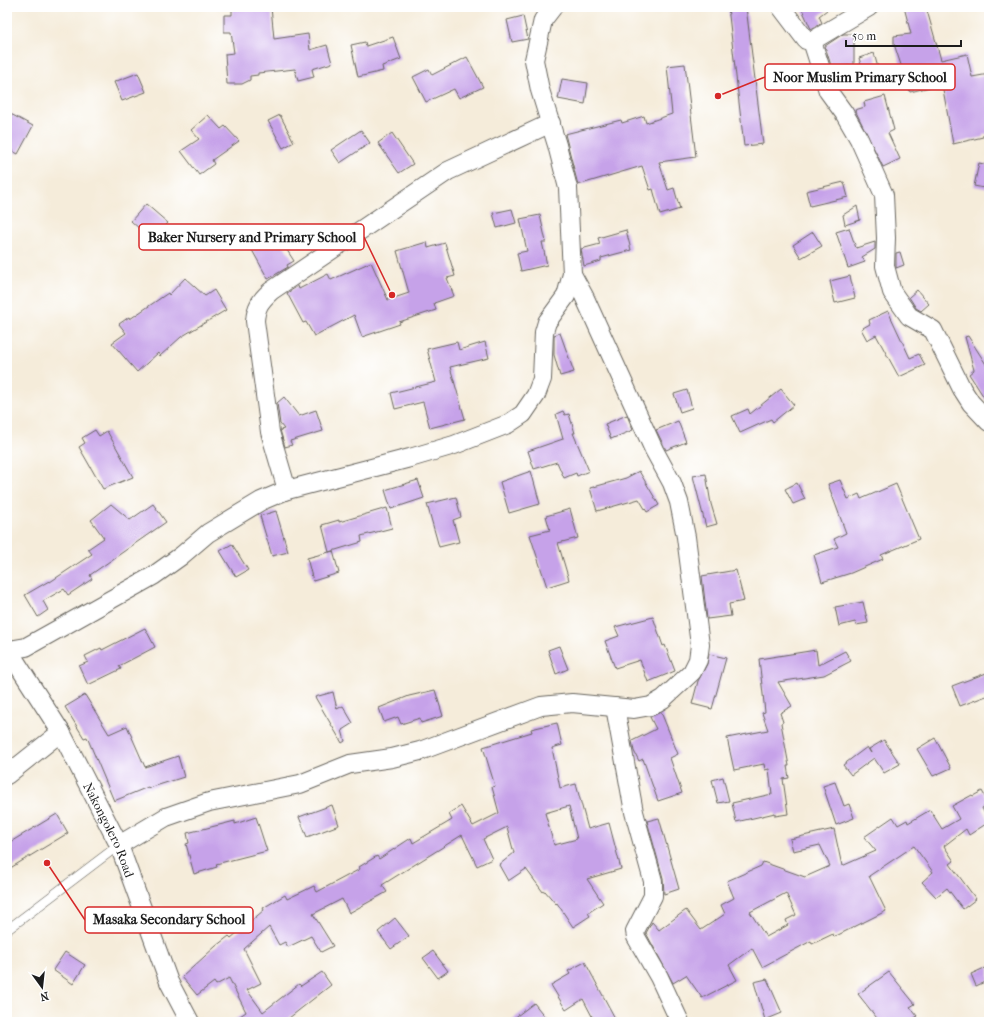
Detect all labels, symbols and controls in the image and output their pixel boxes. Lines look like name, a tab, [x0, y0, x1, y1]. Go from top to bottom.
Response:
scale bar	[846, 22, 961, 48]
text: 50 m	[852, 29, 876, 43]
callout: Noor Muslim Primary School	[765, 64, 955, 90]
text: Noor Muslim Primary School	[773, 69, 947, 86]
callout: Baker Nursery and Primary School	[139, 224, 364, 250]
text: Baker Nursery and Primary School	[148, 229, 356, 246]
street label: Nakongolero Road	[81, 780, 138, 880]
callout: Masaka Secondary School	[85, 907, 253, 933]
text: Masaka Secondary School	[92, 911, 245, 928]
north arrow	[22, 967, 62, 1007]
text: N	[38, 989, 50, 1004]

